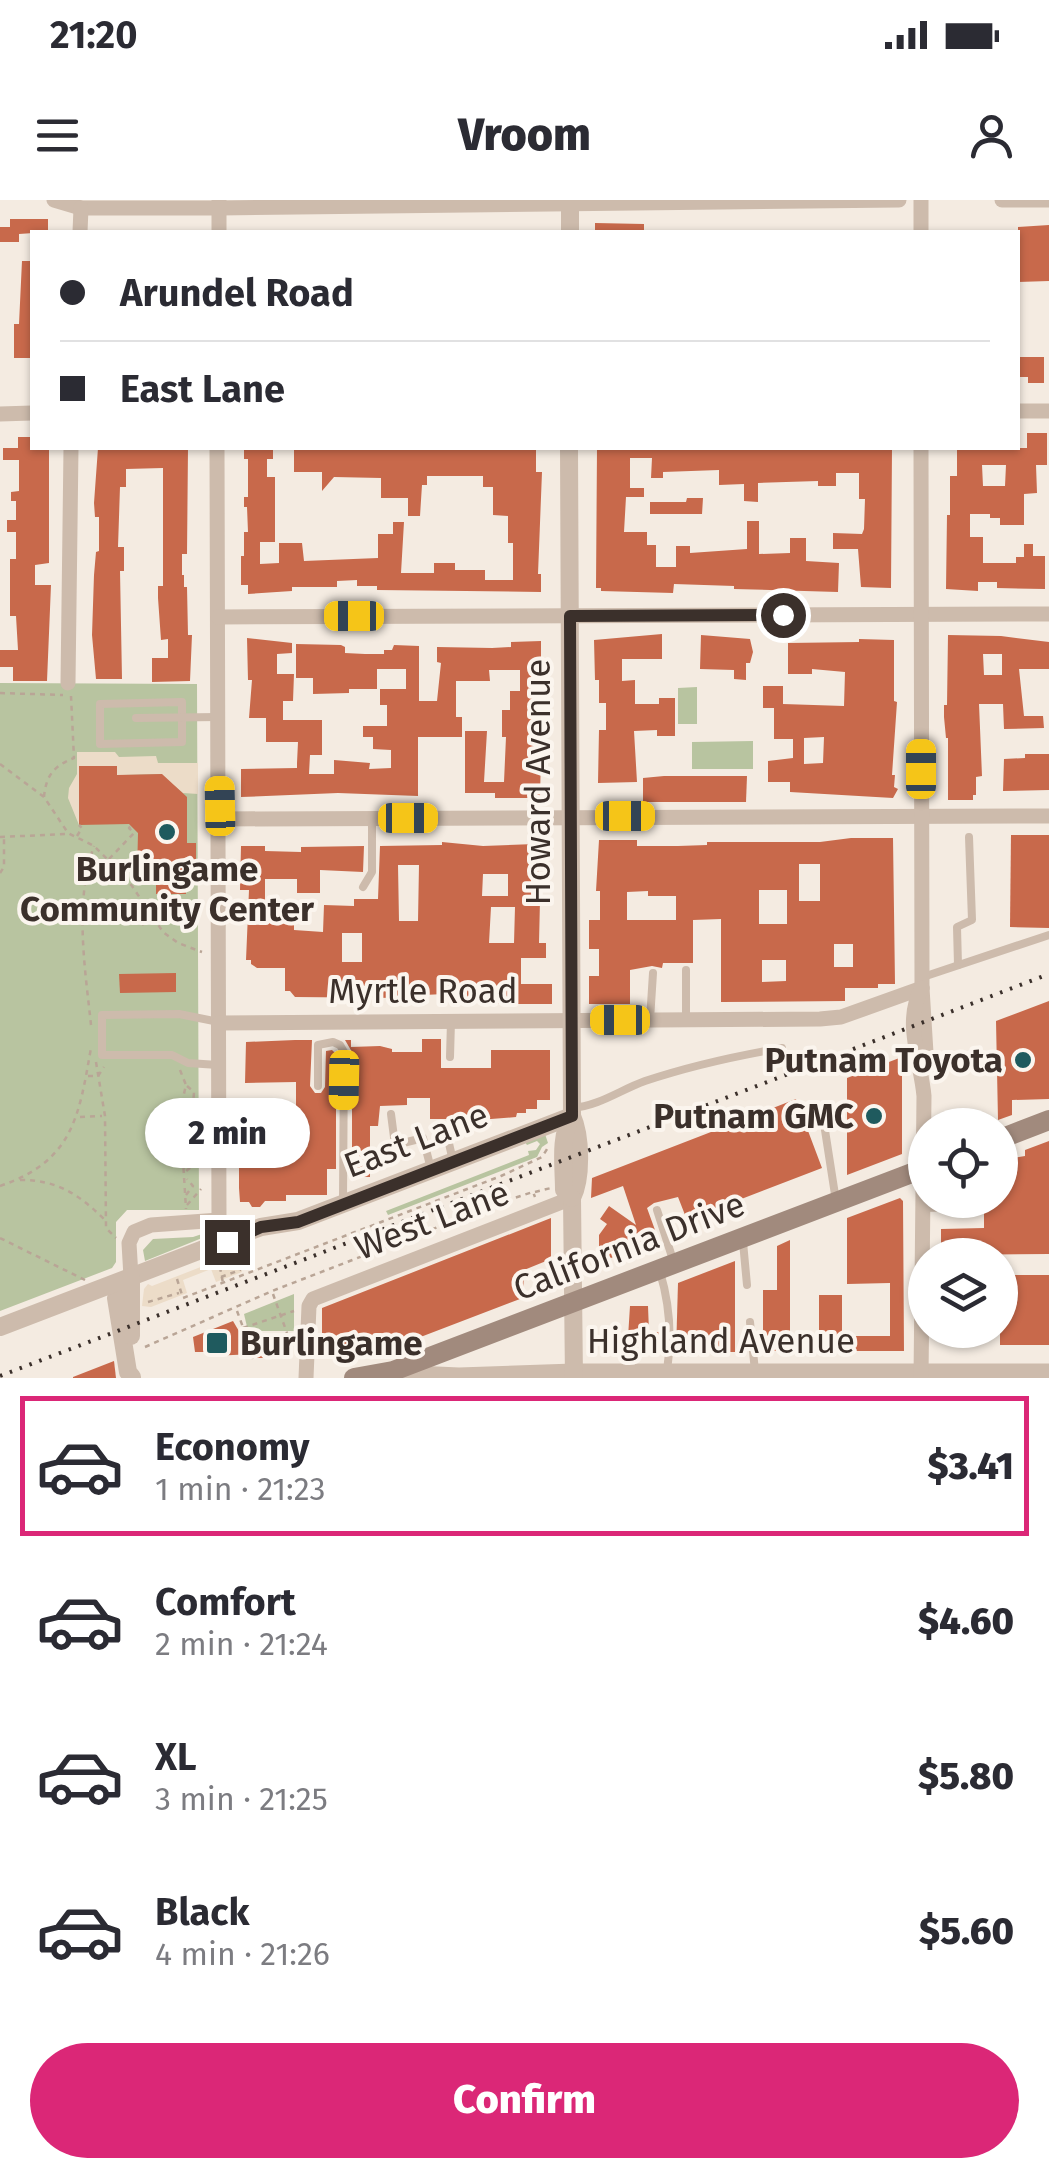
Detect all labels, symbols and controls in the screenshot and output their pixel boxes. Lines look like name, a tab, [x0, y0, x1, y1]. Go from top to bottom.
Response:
text: 21:20	[50, 12, 137, 58]
icon: menu	[30, 108, 85, 163]
text: Vroom	[458, 108, 591, 162]
icon: person	[964, 108, 1019, 163]
text: Arundel Road	[120, 270, 354, 316]
text: East Lane	[120, 366, 285, 412]
route start	[761, 593, 806, 638]
car	[324, 601, 384, 631]
street label: Howard Avenue	[517, 659, 559, 905]
car	[906, 739, 936, 799]
car	[204, 776, 236, 836]
car	[595, 801, 655, 831]
car	[378, 803, 438, 833]
marker: Burlingame Community Center	[156, 821, 178, 843]
place label: Burlingame Community Center	[20, 848, 315, 930]
street label: Myrtle Road	[328, 970, 518, 1012]
car	[590, 1005, 650, 1035]
place label: Putnam Toyota	[764, 1039, 1003, 1081]
marker: Putnam Toyota	[1012, 1049, 1034, 1071]
car	[328, 1050, 360, 1110]
street label: East Lane	[338, 1093, 494, 1187]
place label: Putnam GMC	[653, 1095, 854, 1137]
callout: 2 min	[144, 1097, 310, 1167]
marker: Putnam GMC	[863, 1105, 885, 1127]
map controls	[908, 1108, 1018, 1348]
button: locate	[908, 1108, 1018, 1218]
text: 2 min	[188, 1114, 267, 1152]
street label: West Lane	[349, 1171, 515, 1269]
street label: California Drive	[507, 1183, 751, 1309]
route end	[205, 1220, 250, 1265]
button: layers	[908, 1238, 1018, 1348]
street label: Highland Avenue	[587, 1320, 855, 1362]
place label: Burlingame	[240, 1322, 423, 1364]
marker: Burlingame	[204, 1330, 230, 1356]
icon: car	[35, 1421, 125, 1511]
text: Economy	[155, 1424, 310, 1470]
text: $3.41	[928, 1443, 1014, 1489]
text: 1 min · 21:23	[155, 1470, 325, 1508]
icon: car	[35, 1576, 125, 1666]
text: Comfort	[155, 1579, 296, 1625]
text: $4.60	[918, 1598, 1014, 1644]
text: 2 min · 21:24	[155, 1625, 328, 1663]
icon: car	[35, 1731, 125, 1821]
text: XL	[155, 1734, 197, 1780]
text: $5.80	[918, 1753, 1014, 1799]
text: 3 min · 21:25	[155, 1780, 328, 1818]
icon: car	[35, 1886, 125, 1976]
text: Black	[155, 1889, 250, 1935]
text: $5.60	[919, 1908, 1014, 1954]
text: 4 min · 21:26	[155, 1935, 330, 1973]
button: Confirm	[30, 2043, 1019, 2158]

